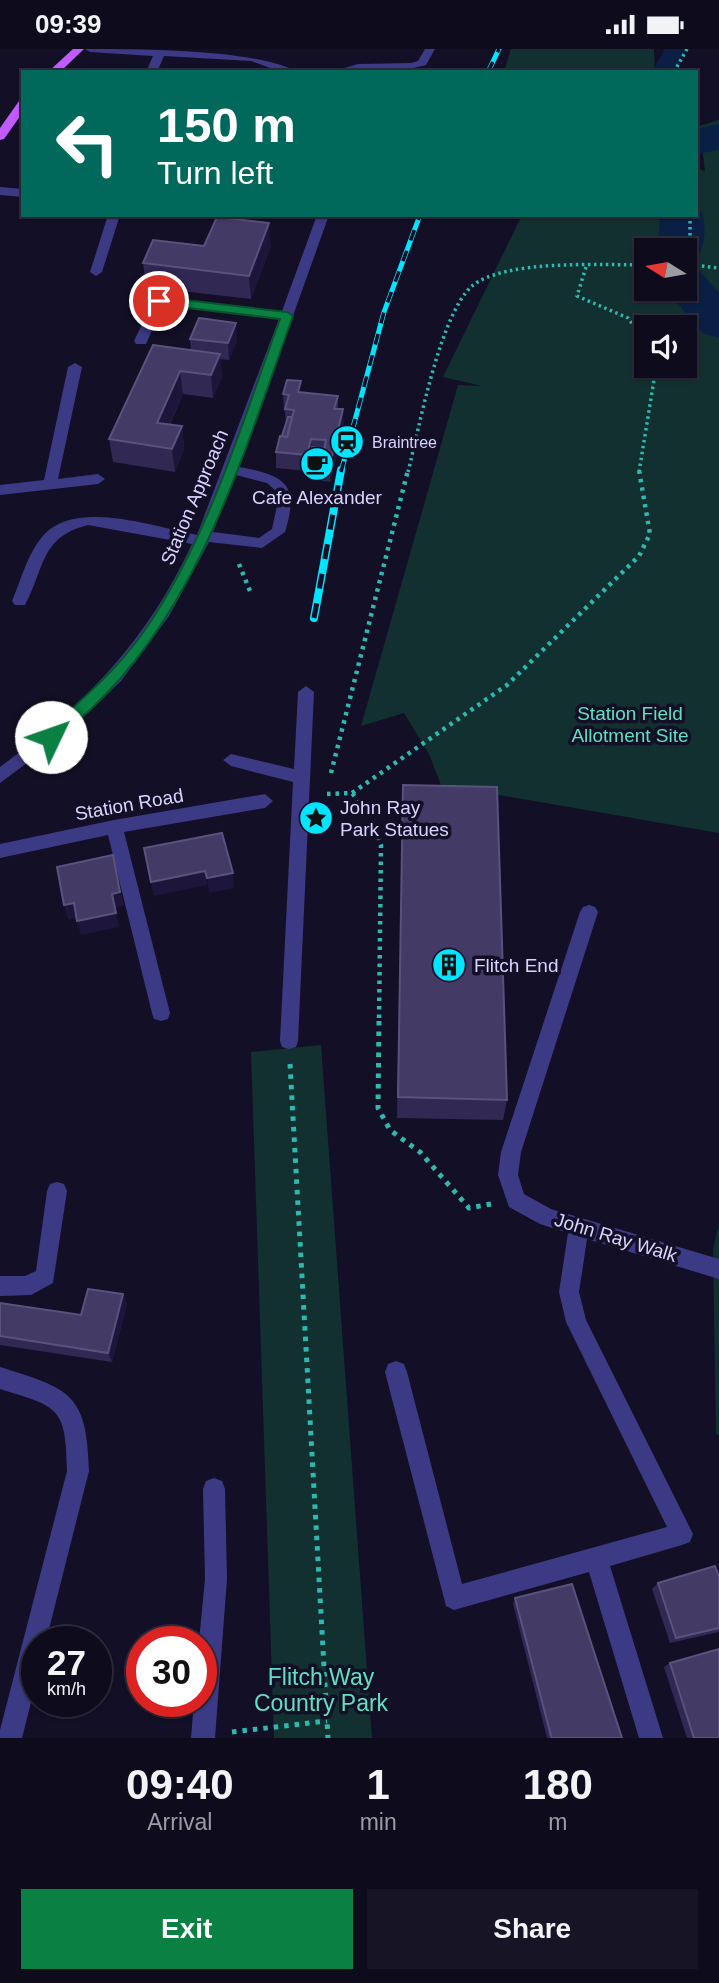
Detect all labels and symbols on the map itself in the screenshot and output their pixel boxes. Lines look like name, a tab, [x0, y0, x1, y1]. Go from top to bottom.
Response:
north arrow	[634, 238, 696, 301]
pin	[129, 271, 189, 331]
station icon: Braintree	[328, 423, 366, 461]
street label: Station Approach	[157, 426, 232, 568]
place label: Braintree	[372, 434, 437, 451]
cafe icon: Cafe Alexander	[298, 445, 336, 483]
place label: Cafe Alexander	[252, 487, 383, 508]
position arrow	[14, 700, 88, 774]
park label: Station Field Allotment Site	[571, 703, 689, 746]
street label: Station Road	[73, 785, 185, 824]
place label: John Ray Park Statues	[340, 797, 449, 840]
place icon: John Ray Park Statues	[297, 799, 335, 837]
building icon: Flitch End	[430, 946, 468, 984]
place label: Flitch End	[474, 955, 558, 976]
street label: John Ray Walk	[552, 1209, 680, 1266]
speed limit sign: 30	[126, 1626, 217, 1717]
park label: Flitch Way Country Park	[254, 1664, 389, 1716]

